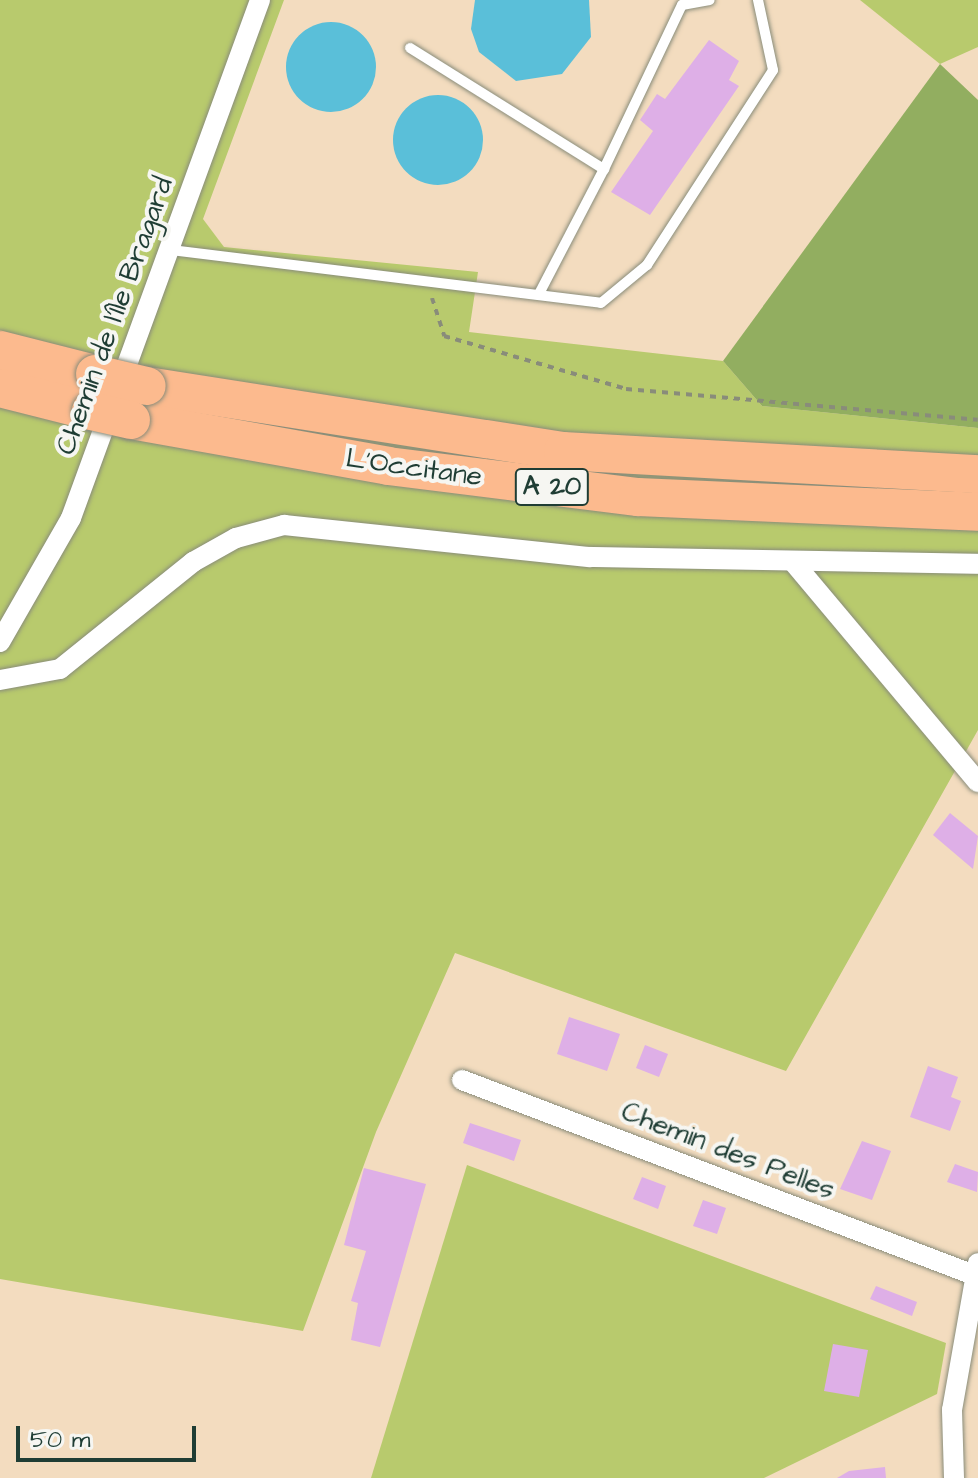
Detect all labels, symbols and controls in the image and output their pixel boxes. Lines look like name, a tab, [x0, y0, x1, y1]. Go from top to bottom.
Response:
street label: Chemin de l'Île Bragard	[49, 173, 181, 459]
street label: L'Occitane	[344, 442, 484, 494]
road number: A 20	[514, 465, 590, 509]
street label: Chemin des Pelles	[617, 1095, 839, 1207]
scale bar	[20, 1410, 200, 1460]
text: 50 m	[30, 1423, 90, 1457]

